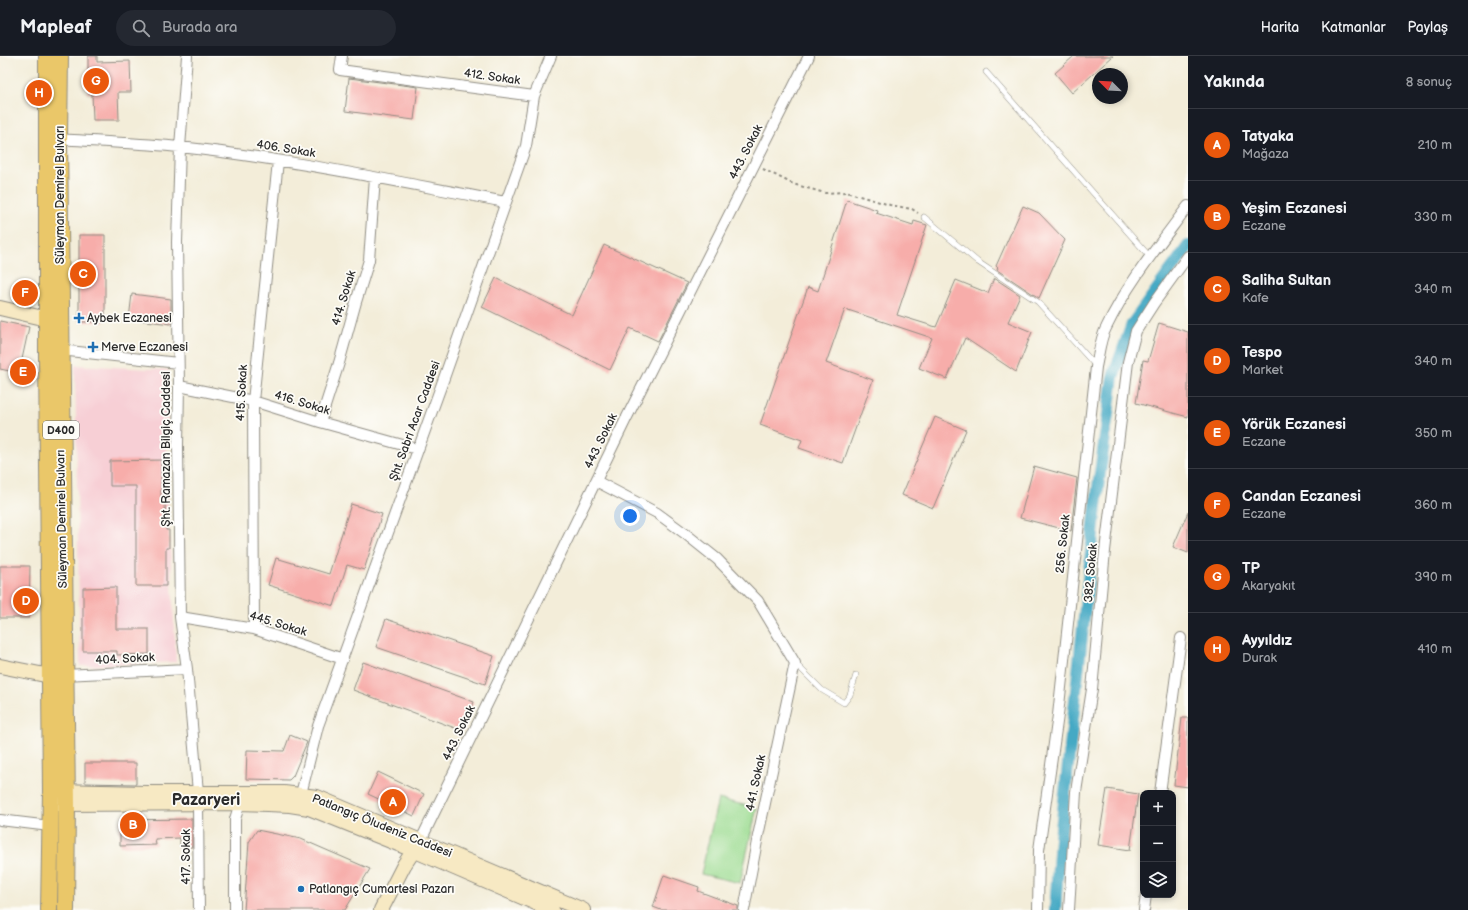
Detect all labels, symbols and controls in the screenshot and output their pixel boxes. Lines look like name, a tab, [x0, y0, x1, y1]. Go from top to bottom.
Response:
search box	[116, 10, 396, 46]
text: Mapleaf	[20, 16, 92, 39]
icon: search	[130, 17, 152, 39]
text: Burada ara	[162, 18, 237, 37]
text: Harita	[1261, 19, 1299, 36]
text: Katmanlar	[1321, 19, 1386, 36]
text: Paylaş	[1408, 19, 1448, 36]
pin: G	[83, 66, 109, 96]
street label: 412. Sokak	[463, 66, 521, 88]
north arrow	[1092, 68, 1128, 104]
text: Yakında	[1204, 72, 1265, 92]
text: 8 sonuç	[1406, 74, 1452, 90]
pin: H	[26, 78, 52, 108]
street label: 443. Sokak	[726, 122, 766, 182]
street label: Süleyman Demirel Bulvarı	[53, 126, 68, 264]
text: Tatyaka	[1242, 127, 1294, 146]
street label: 406. Sokak	[255, 137, 317, 161]
text: A	[1213, 137, 1221, 153]
text: 210 m	[1418, 137, 1452, 153]
text: Mağaza	[1242, 146, 1289, 162]
text: Yeşim Eczanesi	[1242, 199, 1347, 218]
text: B	[1212, 209, 1222, 225]
text: 330 m	[1414, 209, 1452, 225]
text: Eczane	[1242, 218, 1286, 234]
pin: C	[70, 259, 96, 289]
street label: 414. Sokak	[328, 268, 360, 327]
text: Saliha Sultan	[1242, 271, 1331, 290]
pin: F	[12, 278, 38, 308]
text: C	[1212, 281, 1222, 297]
text: 340 m	[1414, 281, 1452, 297]
text: Kafe	[1242, 290, 1269, 306]
place label: Aybek Eczanesi	[87, 311, 172, 326]
marker: Aybek Eczanesi	[74, 313, 84, 323]
place label: Merve Eczanesi	[101, 340, 188, 355]
marker: Merve Eczanesi	[88, 342, 98, 352]
text: Tespo	[1242, 343, 1282, 362]
text: D	[1212, 353, 1222, 369]
text: 340 m	[1414, 353, 1452, 369]
pin: E	[10, 357, 36, 387]
street label: Şht. Sabri Acar Caddesi	[386, 359, 444, 483]
text: Market	[1242, 362, 1283, 378]
street label: 415. Sokak	[233, 364, 251, 422]
street label: Şht. Ramazan Bilgiç Caddesi	[159, 371, 174, 527]
street label: 416. Sokak	[273, 387, 332, 419]
street label: 443. Sokak	[581, 411, 621, 471]
text: Yörük Eczanesi	[1242, 415, 1346, 434]
road number: D400	[43, 421, 79, 439]
text: E	[1213, 425, 1221, 441]
text: 350 m	[1415, 425, 1452, 441]
text: Eczane	[1242, 434, 1286, 450]
street label: Süleyman Demirel Bulvarı	[53, 449, 71, 588]
text: Candan Eczanesi	[1242, 487, 1361, 506]
text: F	[1213, 497, 1221, 513]
text: 360 m	[1414, 497, 1452, 513]
your location	[620, 506, 640, 526]
text: Eczane	[1242, 506, 1286, 522]
street label: 256. Sokak	[1052, 514, 1074, 574]
street label: 382. Sokak	[1081, 543, 1101, 603]
text: TP	[1242, 559, 1260, 578]
text: G	[1212, 569, 1222, 585]
text: 390 m	[1415, 569, 1452, 585]
text: Akaryakıt	[1242, 578, 1295, 594]
pin: D	[13, 586, 39, 616]
street label: 445. Sokak	[247, 608, 309, 640]
text: Ayyıldız	[1242, 631, 1292, 650]
text: H	[1212, 641, 1222, 657]
text: 410 m	[1417, 641, 1452, 657]
street label: 404. Sokak	[95, 650, 155, 668]
text: Durak	[1242, 650, 1277, 666]
street label: 443. Sokak	[439, 703, 479, 763]
street label: 441. Sokak	[743, 753, 769, 812]
pin: A	[380, 787, 406, 817]
street label: Patlangıç Öludeniz Caddesi	[310, 790, 455, 861]
map controls	[1140, 790, 1176, 898]
button: +	[1140, 790, 1176, 826]
district label: Pazaryeri	[172, 791, 240, 810]
pin: B	[120, 810, 146, 840]
button: −	[1140, 826, 1176, 862]
street label: 417. Sokak	[179, 829, 194, 885]
button: layers	[1140, 862, 1176, 898]
place label: Patlangıç Cumartesi Pazarı	[309, 882, 455, 897]
marker: Patlangıç Cumartesi Pazarı	[296, 884, 306, 894]

